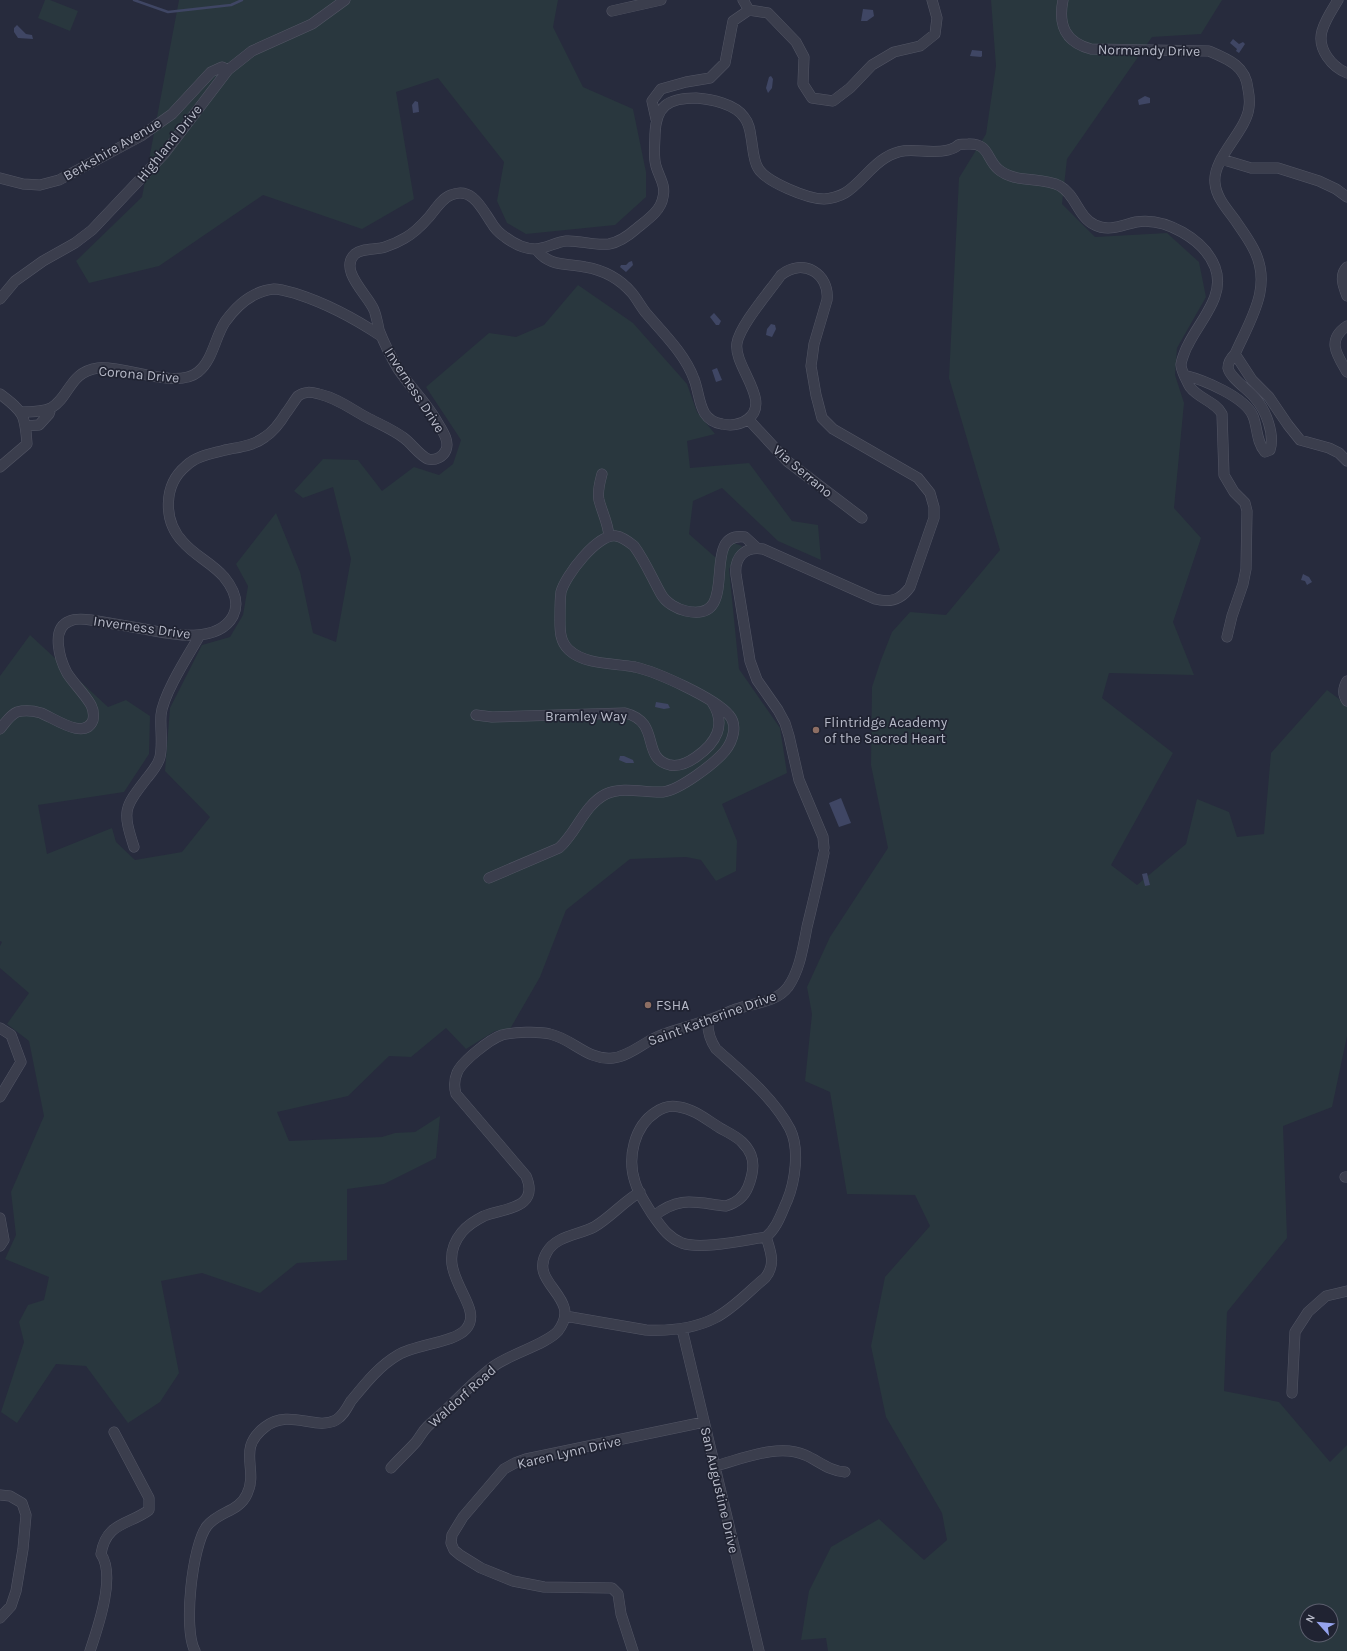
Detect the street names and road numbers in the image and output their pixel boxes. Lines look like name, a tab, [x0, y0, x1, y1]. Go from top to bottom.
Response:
street label: Normandy Drive	[1098, 41, 1200, 60]
street label: Highland Drive	[133, 101, 206, 185]
street label: Berkshire Avenue	[60, 114, 164, 184]
street label: Inverness Drive	[381, 345, 448, 436]
street label: Corona Drive	[98, 362, 180, 387]
street label: Via Serrano	[769, 442, 836, 501]
street label: Inverness Drive	[92, 612, 192, 643]
street label: Bramley Way	[545, 708, 627, 725]
street label: Saint Katherine Drive	[646, 987, 779, 1050]
street label: Waldorf Road	[425, 1362, 500, 1431]
street label: San Augustine Drive	[697, 1425, 742, 1555]
street label: Karen Lynn Drive	[516, 1432, 623, 1473]

